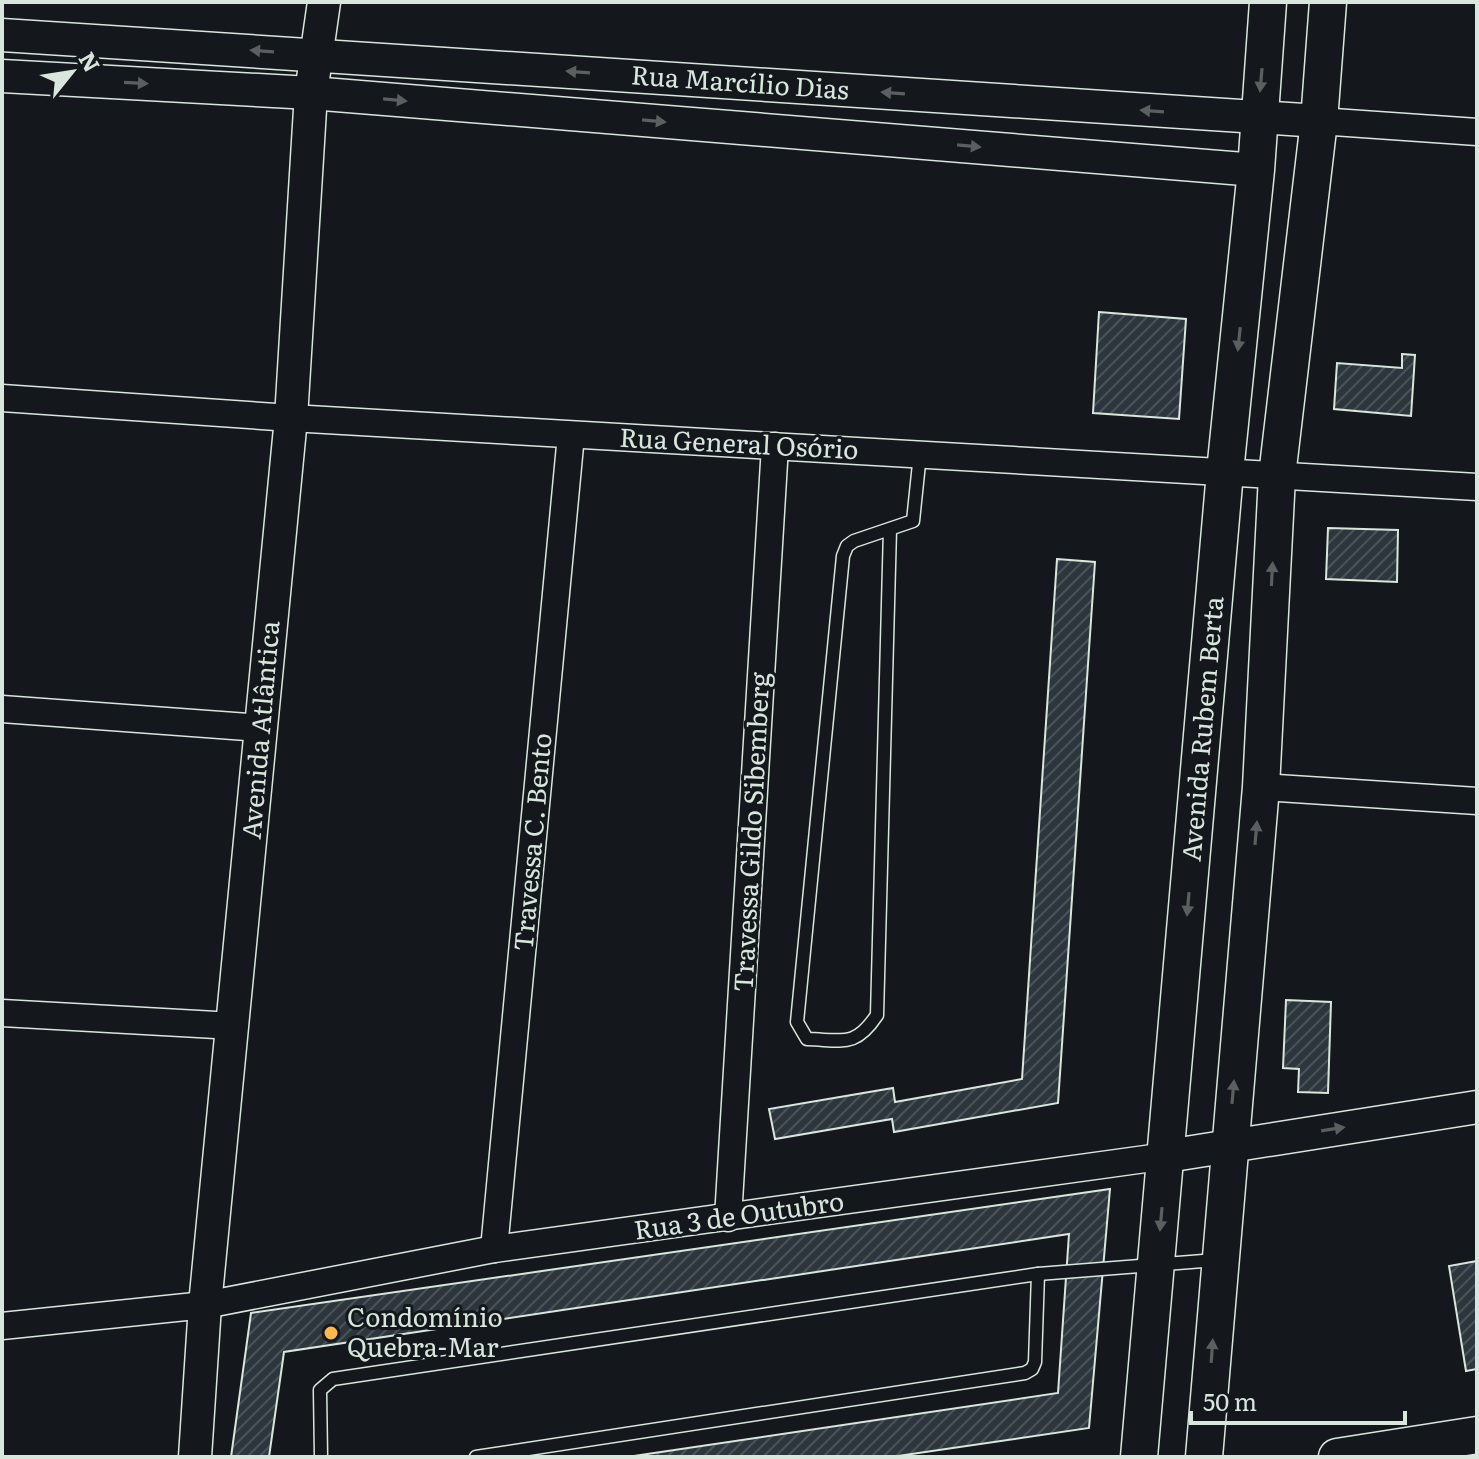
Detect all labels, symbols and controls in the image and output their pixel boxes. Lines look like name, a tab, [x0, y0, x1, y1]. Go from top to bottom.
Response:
north arrow	[32, 32, 112, 112]
one-way arrow	[249, 44, 274, 57]
text: N	[72, 45, 110, 77]
street label: Rua Marcílio Dias	[630, 53, 850, 108]
one-way arrow	[565, 65, 590, 78]
one-way arrow	[1255, 68, 1268, 93]
one-way arrow	[124, 77, 149, 90]
one-way arrow	[880, 86, 905, 99]
one-way arrow	[383, 93, 408, 106]
one-way arrow	[1140, 104, 1165, 117]
one-way arrow	[642, 114, 667, 127]
one-way arrow	[957, 140, 982, 153]
one-way arrow	[1232, 327, 1245, 352]
street label: Rua General Osório	[619, 416, 860, 467]
one-way arrow	[1265, 561, 1278, 586]
street label: Avenida Rubem Berta	[1170, 595, 1232, 863]
street label: Avenida Atlântica	[230, 619, 287, 841]
street label: Travessa Gildo Sibemberg	[722, 671, 777, 993]
street label: Travessa C. Bento	[502, 731, 559, 952]
one-way arrow	[1250, 820, 1263, 845]
one-way arrow	[1181, 892, 1194, 917]
one-way arrow	[1227, 1079, 1240, 1104]
one-way arrow	[1321, 1122, 1346, 1135]
street label: Rua 3 de Outubro	[631, 1179, 846, 1248]
one-way arrow	[1154, 1207, 1167, 1232]
place label: Condomínio Quebra-Mar	[347, 1296, 503, 1365]
marker: Condomínio Quebra-Mar	[322, 1324, 340, 1342]
one-way arrow	[1206, 1338, 1219, 1363]
scale bar	[1191, 1375, 1405, 1425]
text: 50 m	[1203, 1383, 1257, 1418]

